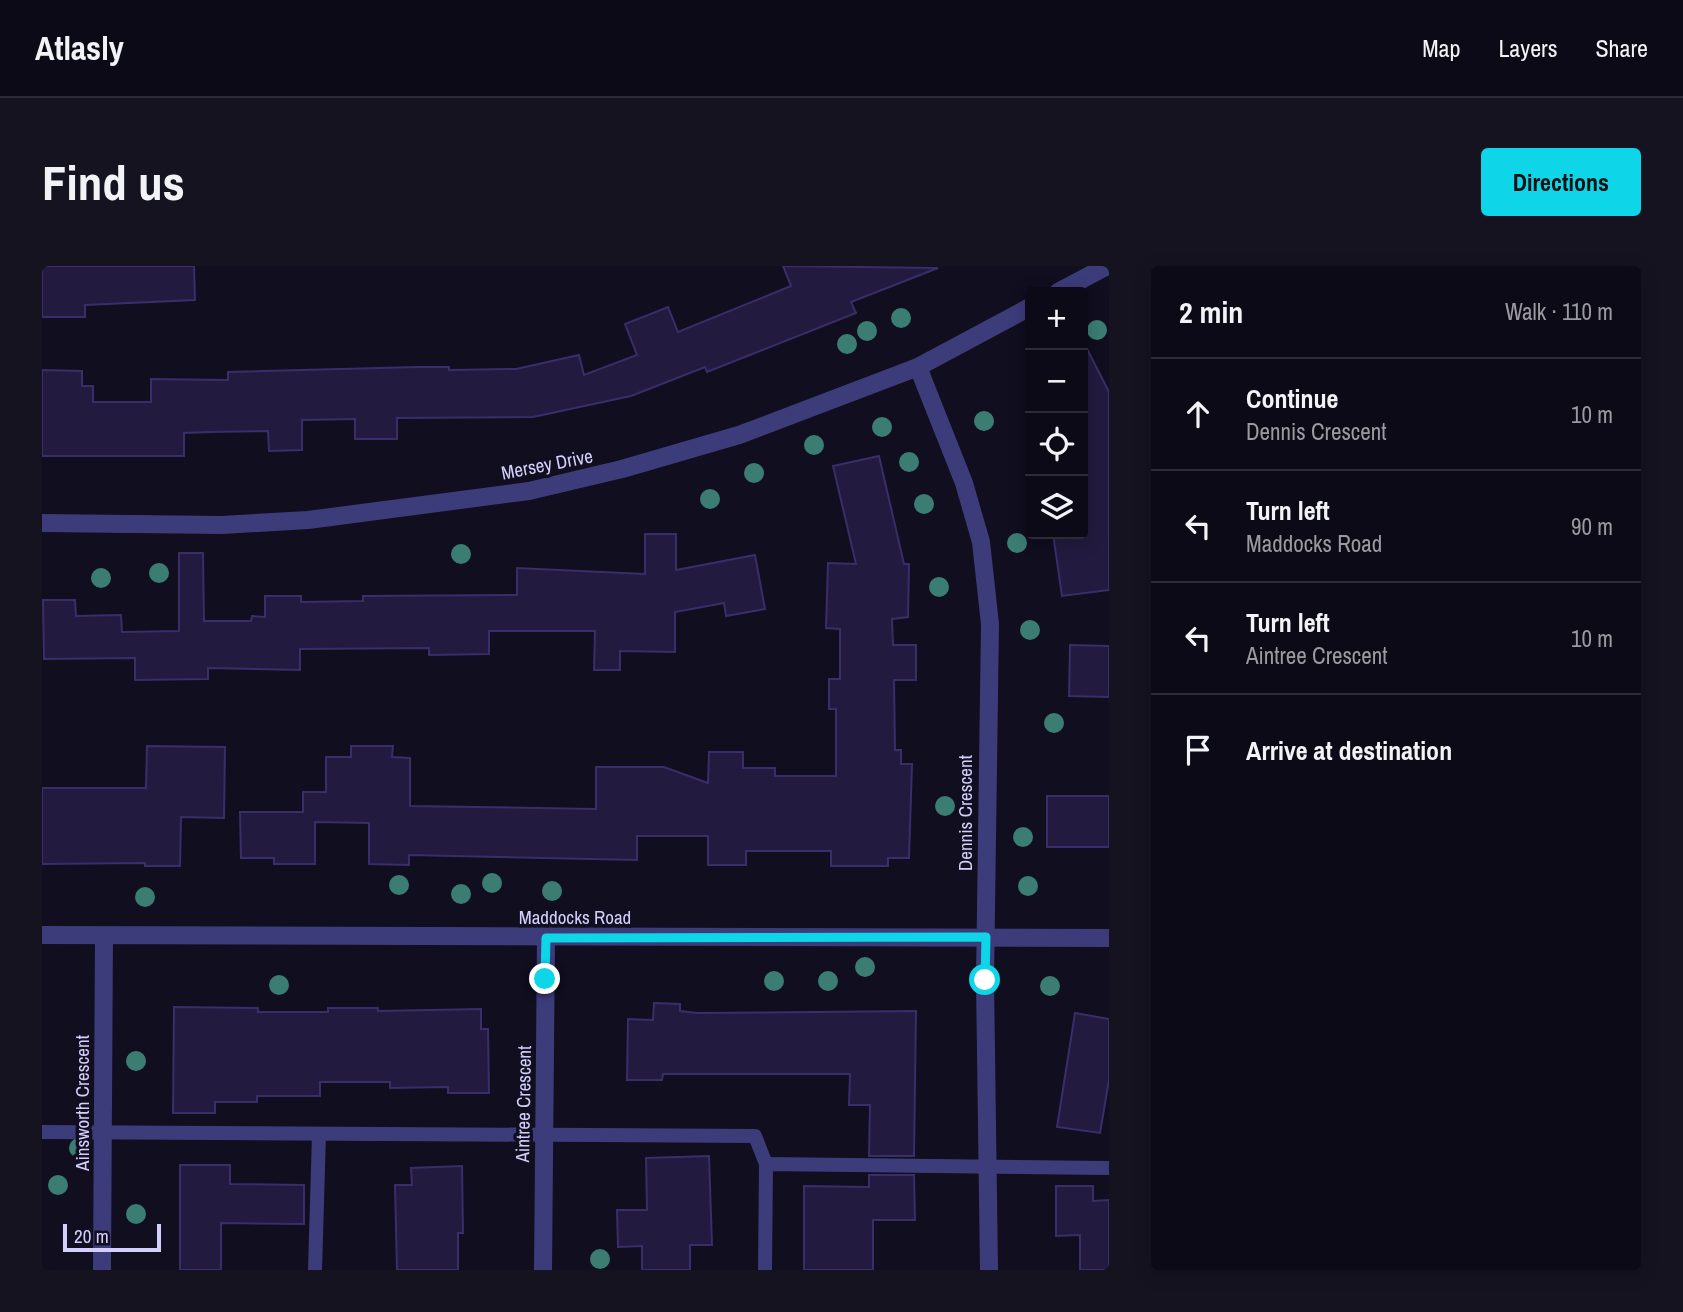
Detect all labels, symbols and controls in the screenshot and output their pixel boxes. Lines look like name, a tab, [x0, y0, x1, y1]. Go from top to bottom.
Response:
text: Atlasly	[35, 26, 124, 70]
text: Map	[1422, 32, 1460, 64]
text: Layers	[1498, 32, 1557, 64]
text: Share	[1595, 32, 1648, 64]
button: Directions	[1481, 148, 1641, 216]
text: Find us	[42, 149, 185, 215]
map controls	[1025, 287, 1088, 539]
button: +	[1025, 287, 1088, 350]
text: 2 min	[1179, 292, 1243, 332]
text: Walk · 110 m	[1505, 296, 1613, 327]
button: −	[1025, 350, 1088, 413]
text: Continue	[1246, 381, 1338, 416]
icon: ahead	[1179, 395, 1217, 433]
text: 10 m	[1571, 399, 1613, 430]
button: locate	[1025, 413, 1088, 476]
text: Dennis Crescent	[1246, 416, 1386, 447]
street label: Mersey Drive	[499, 442, 595, 486]
button: layers	[1025, 476, 1088, 539]
text: Turn left	[1246, 493, 1330, 528]
icon: left	[1179, 507, 1217, 545]
text: 90 m	[1571, 511, 1613, 542]
text: Maddocks Road	[1246, 528, 1382, 559]
text: Turn left	[1246, 605, 1330, 640]
icon: left	[1179, 619, 1217, 657]
text: 10 m	[1571, 623, 1613, 654]
text: Aintree Crescent	[1246, 640, 1388, 671]
icon: arrive	[1179, 731, 1217, 769]
text: Arrive at destination	[1246, 733, 1452, 768]
street label: Dennis Crescent	[952, 754, 978, 871]
street label: Maddocks Road	[519, 904, 631, 930]
route end	[529, 963, 560, 994]
route start	[969, 964, 1000, 995]
street label: Ainsworth Crescent	[69, 1034, 95, 1172]
street label: Aintree Crescent	[509, 1045, 537, 1164]
scale bar	[63, 1221, 161, 1253]
text: 20 m	[74, 1223, 109, 1249]

